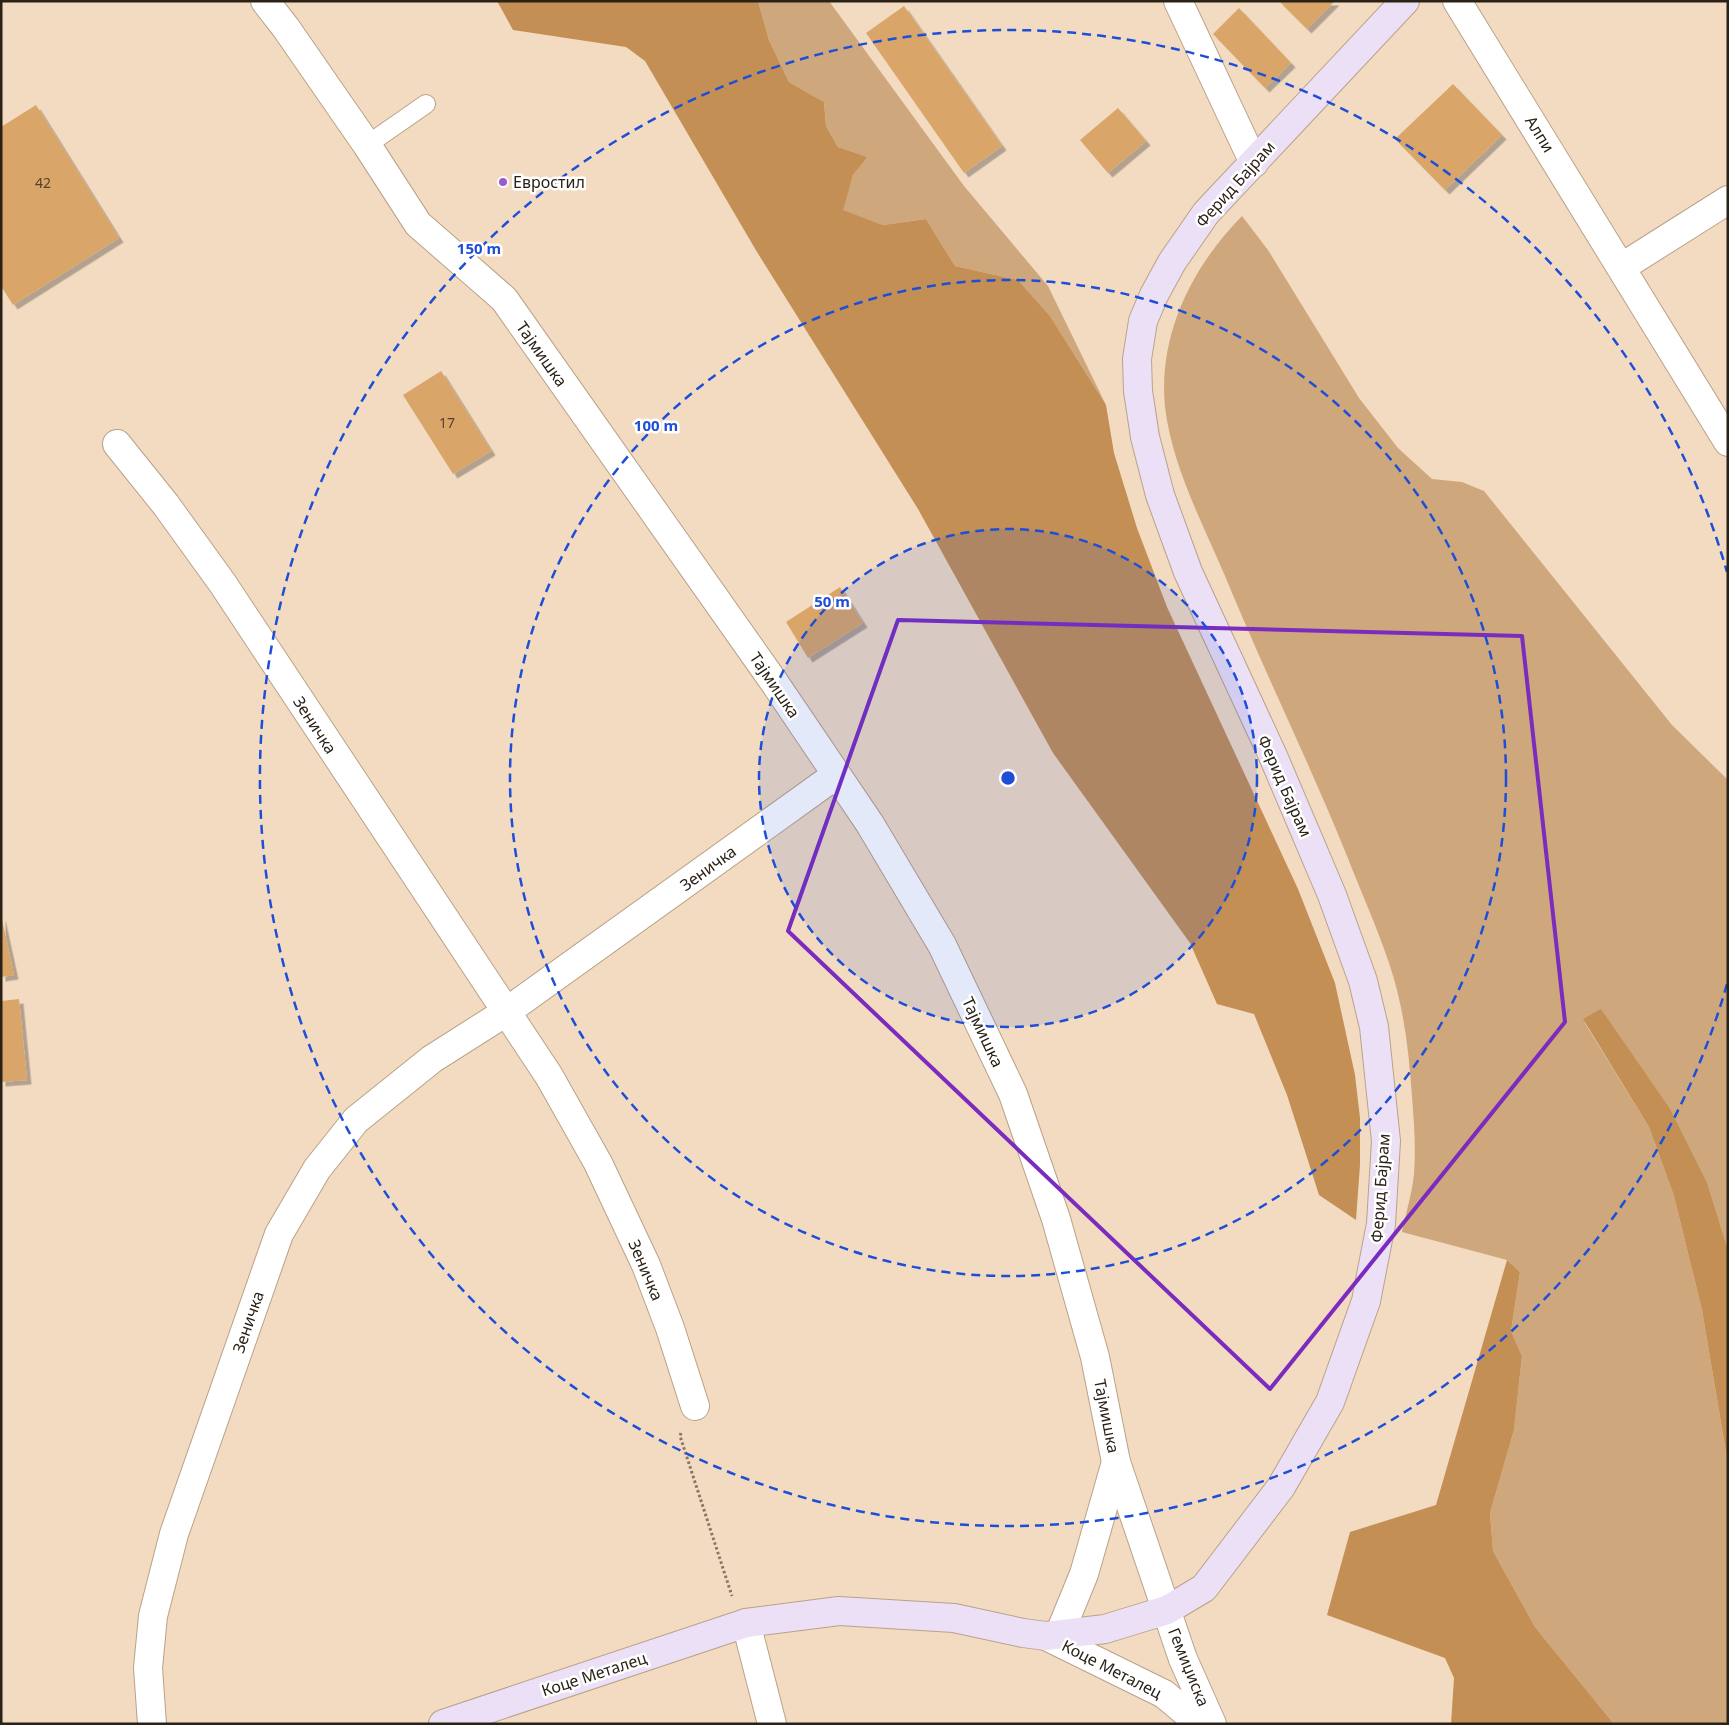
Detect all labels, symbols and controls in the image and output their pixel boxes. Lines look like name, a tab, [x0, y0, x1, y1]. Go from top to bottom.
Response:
street label: Алпи	[1520, 112, 1560, 156]
street label: Ферид Бајрам	[1190, 136, 1280, 232]
place label: Евростил	[513, 171, 585, 193]
house number: 42	[35, 173, 51, 192]
marker: Евростил	[497, 176, 509, 188]
text: 150 m	[457, 238, 501, 258]
street label: Тајмишка	[512, 317, 572, 391]
house number: 17	[439, 413, 455, 432]
text: 100 m	[634, 415, 678, 435]
text: 50 m	[814, 591, 850, 611]
street label: Тајмишка	[745, 648, 805, 722]
street label: Зеничка	[288, 692, 342, 758]
street label: Ферид Бајрам	[1253, 732, 1317, 840]
centre of rings	[999, 769, 1017, 787]
street label: Зеничка	[676, 840, 740, 896]
street label: Тајмишка	[957, 993, 1009, 1071]
street label: Ферид Бајрам	[1365, 1133, 1395, 1243]
street label: Зеничка	[623, 1236, 669, 1304]
street label: Зеничка	[227, 1288, 269, 1356]
street label: Тајмишка	[1089, 1377, 1125, 1455]
street label: Гемиџиска	[1163, 1624, 1215, 1710]
street label: Коце Металец	[1058, 1634, 1166, 1704]
street label: Коце Металец	[539, 1647, 650, 1701]

